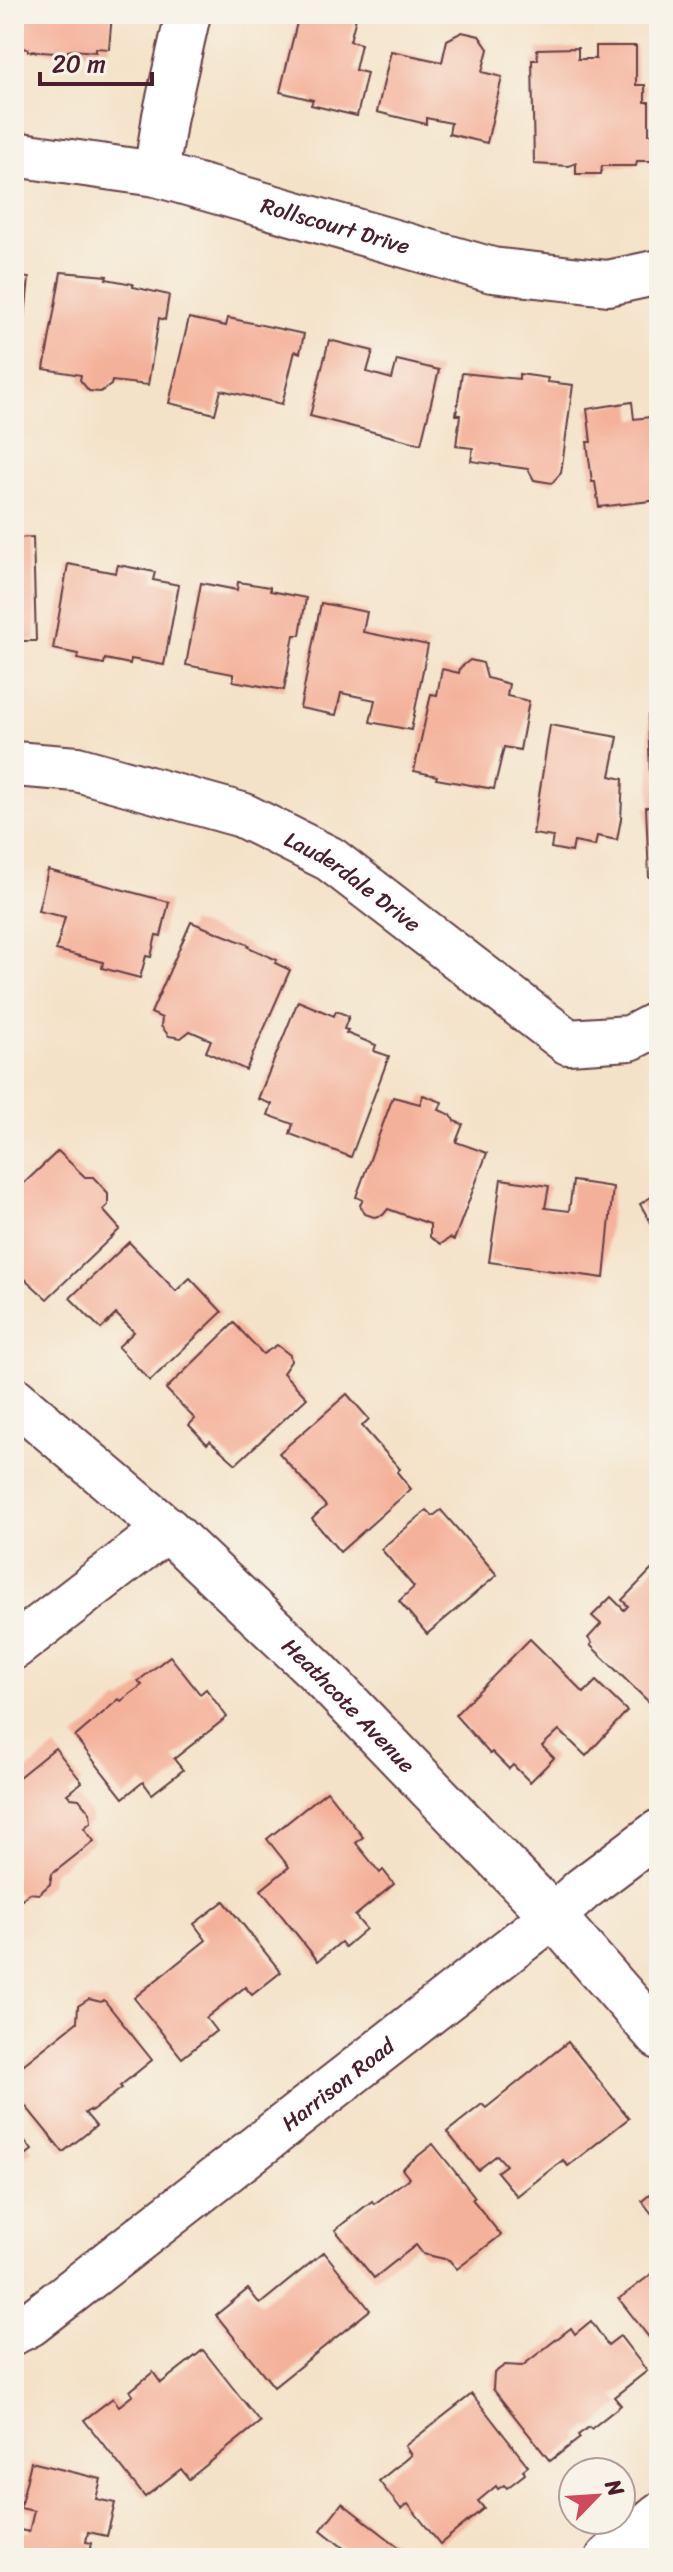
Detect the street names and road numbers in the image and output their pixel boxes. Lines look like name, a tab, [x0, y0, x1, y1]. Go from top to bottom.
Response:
street label: Rollscourt Drive	[256, 186, 414, 266]
street label: Lauderdale Drive	[277, 820, 430, 943]
street label: Heathcote Avenue	[272, 1628, 425, 1783]
street label: Harrison Road	[272, 2027, 404, 2141]

